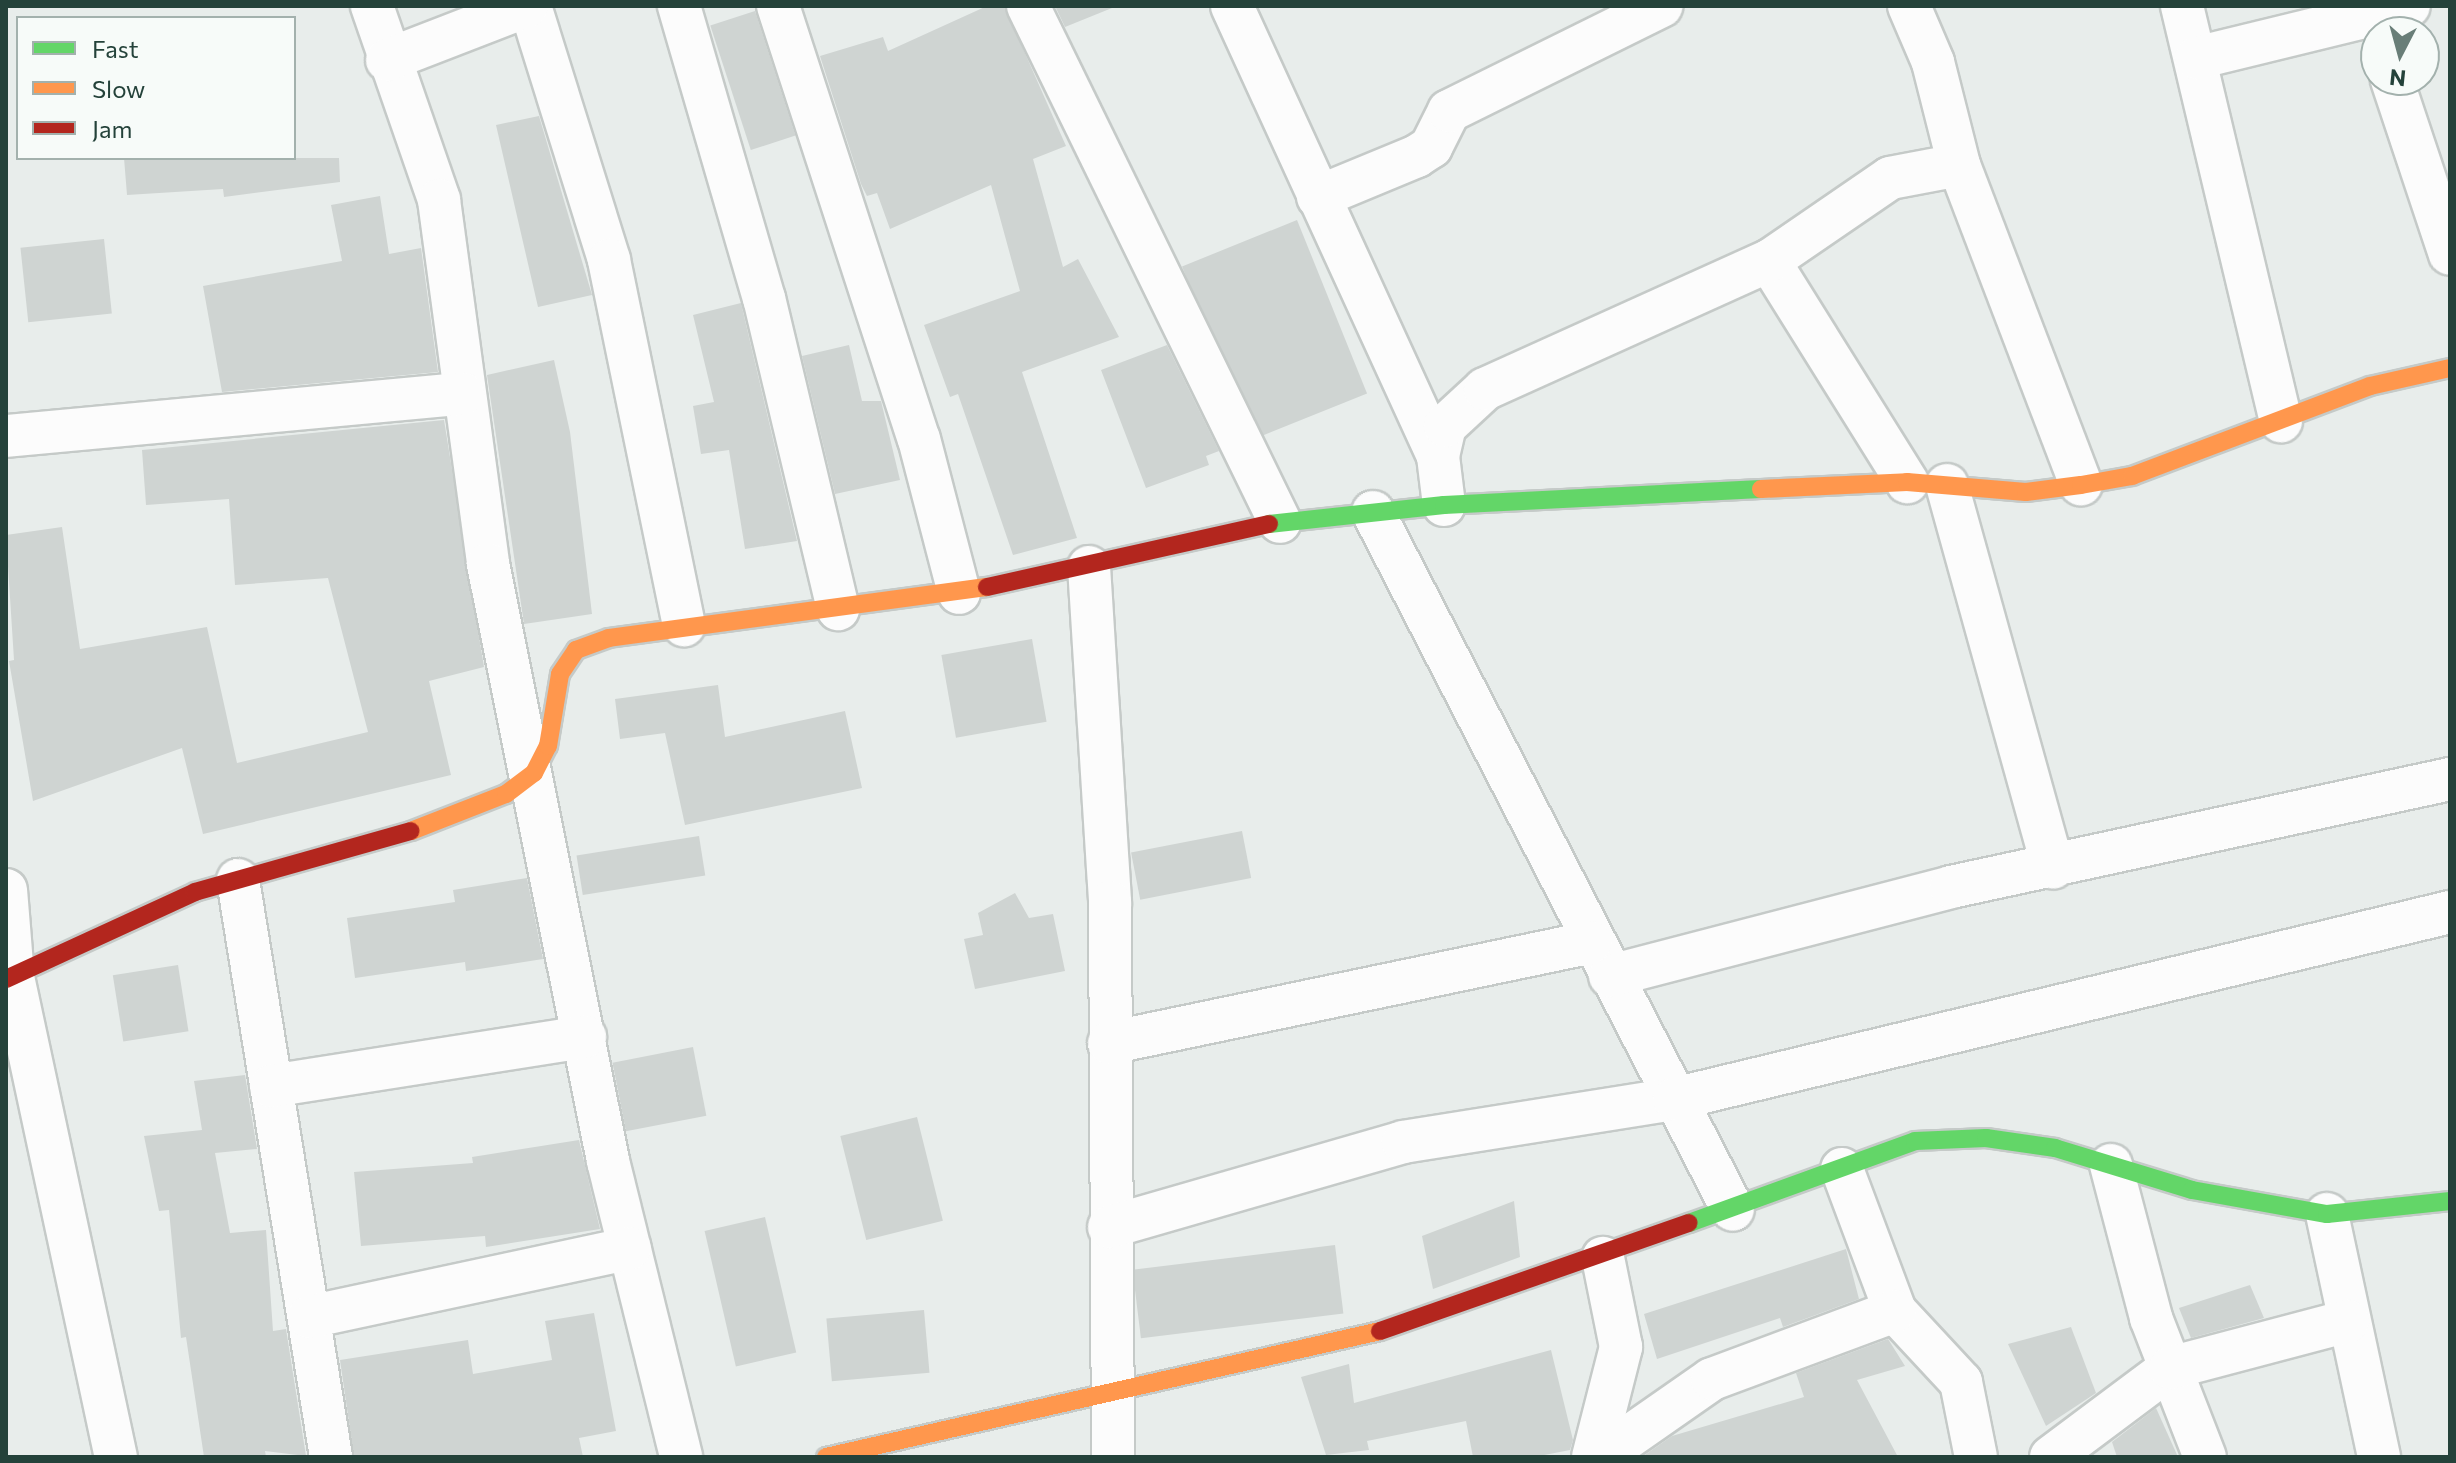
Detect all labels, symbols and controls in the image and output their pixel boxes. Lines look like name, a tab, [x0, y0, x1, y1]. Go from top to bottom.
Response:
legend	[16, 16, 296, 160]
north arrow	[2360, 16, 2440, 96]
text: Fast	[92, 34, 139, 63]
text: N	[2388, 64, 2407, 93]
text: Slow	[92, 74, 145, 103]
text: Jam	[92, 114, 132, 143]

